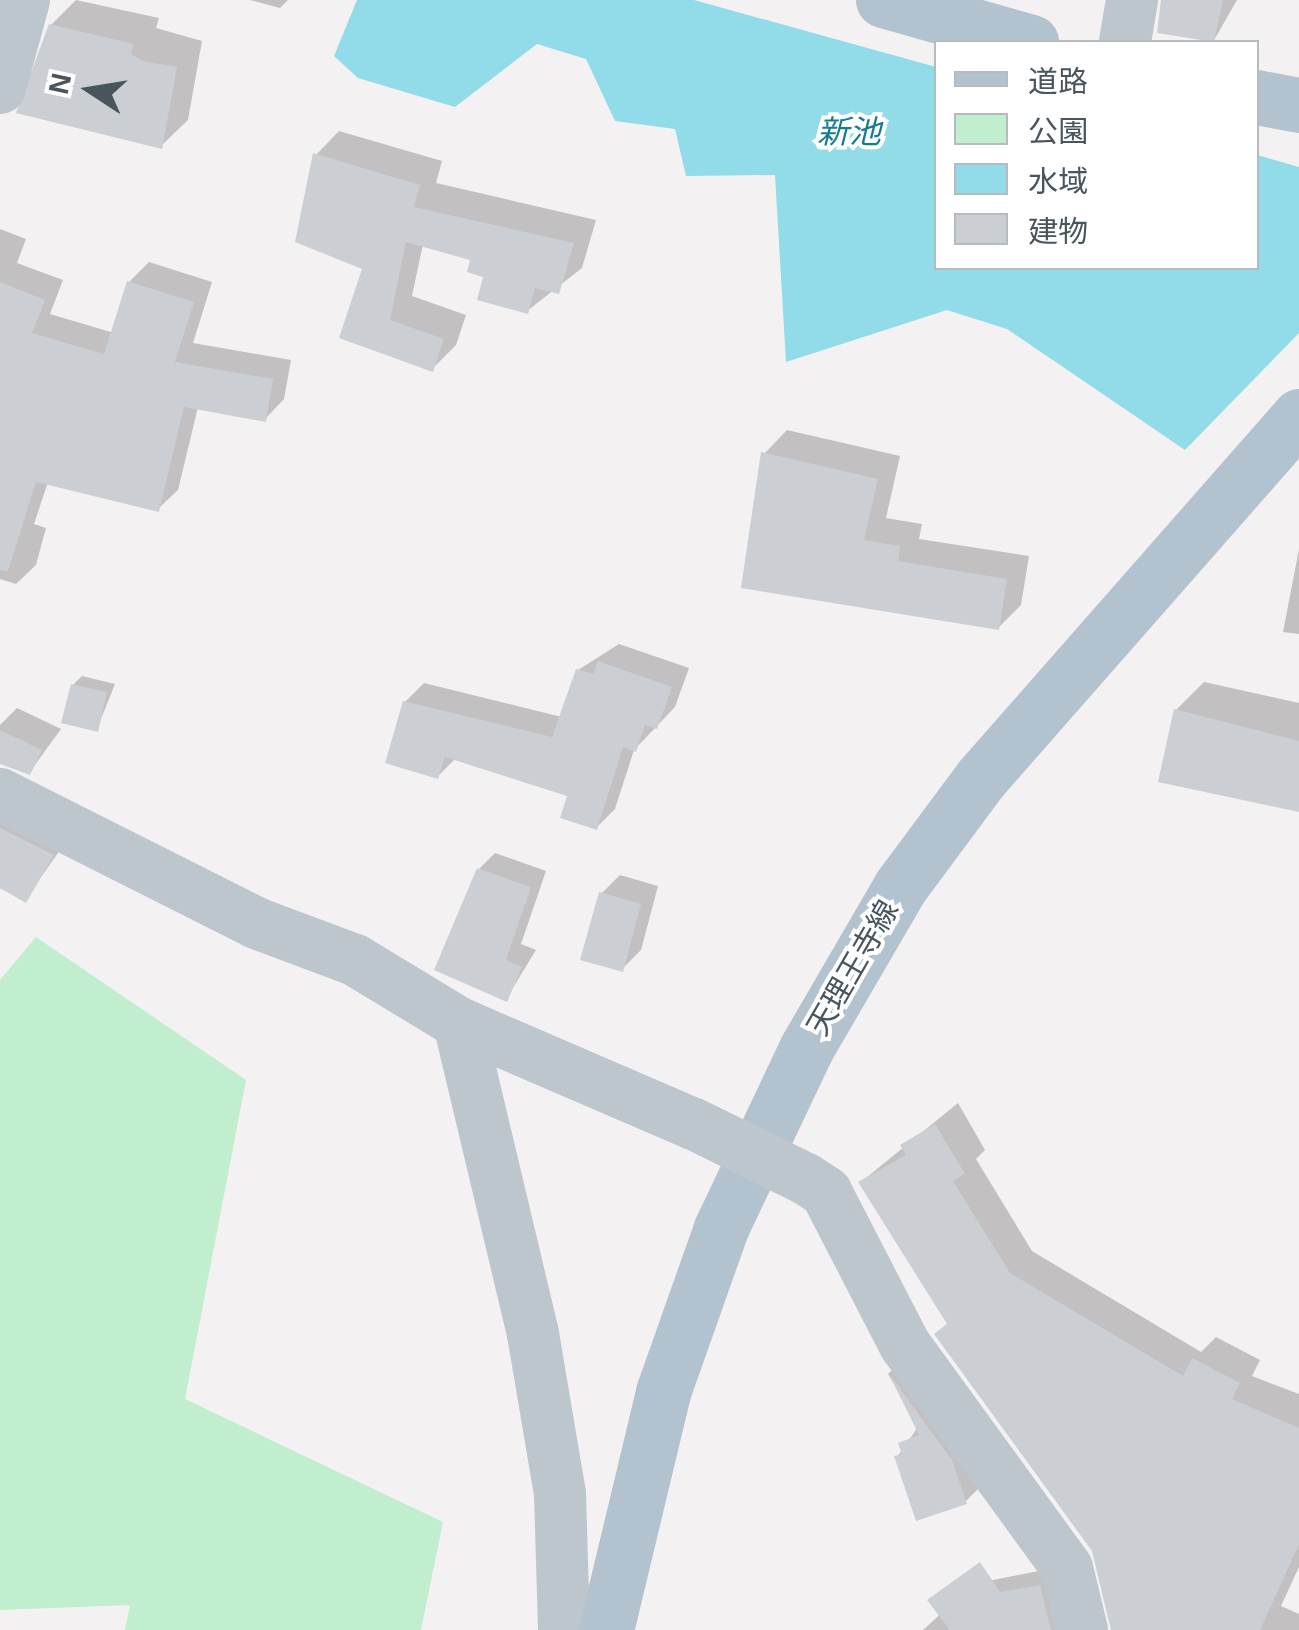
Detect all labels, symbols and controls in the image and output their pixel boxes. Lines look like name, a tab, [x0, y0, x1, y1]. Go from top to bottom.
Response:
north arrow	[40, 40, 140, 140]
legend	[934, 40, 1259, 270]
text: 道路	[1028, 65, 1088, 98]
text: N	[43, 71, 77, 97]
water label: 新池	[817, 113, 881, 151]
text: 公園	[1028, 115, 1088, 148]
text: 水域	[1028, 165, 1088, 198]
text: 建物	[1028, 215, 1088, 248]
street label: 天理王寺線	[800, 894, 906, 1042]

